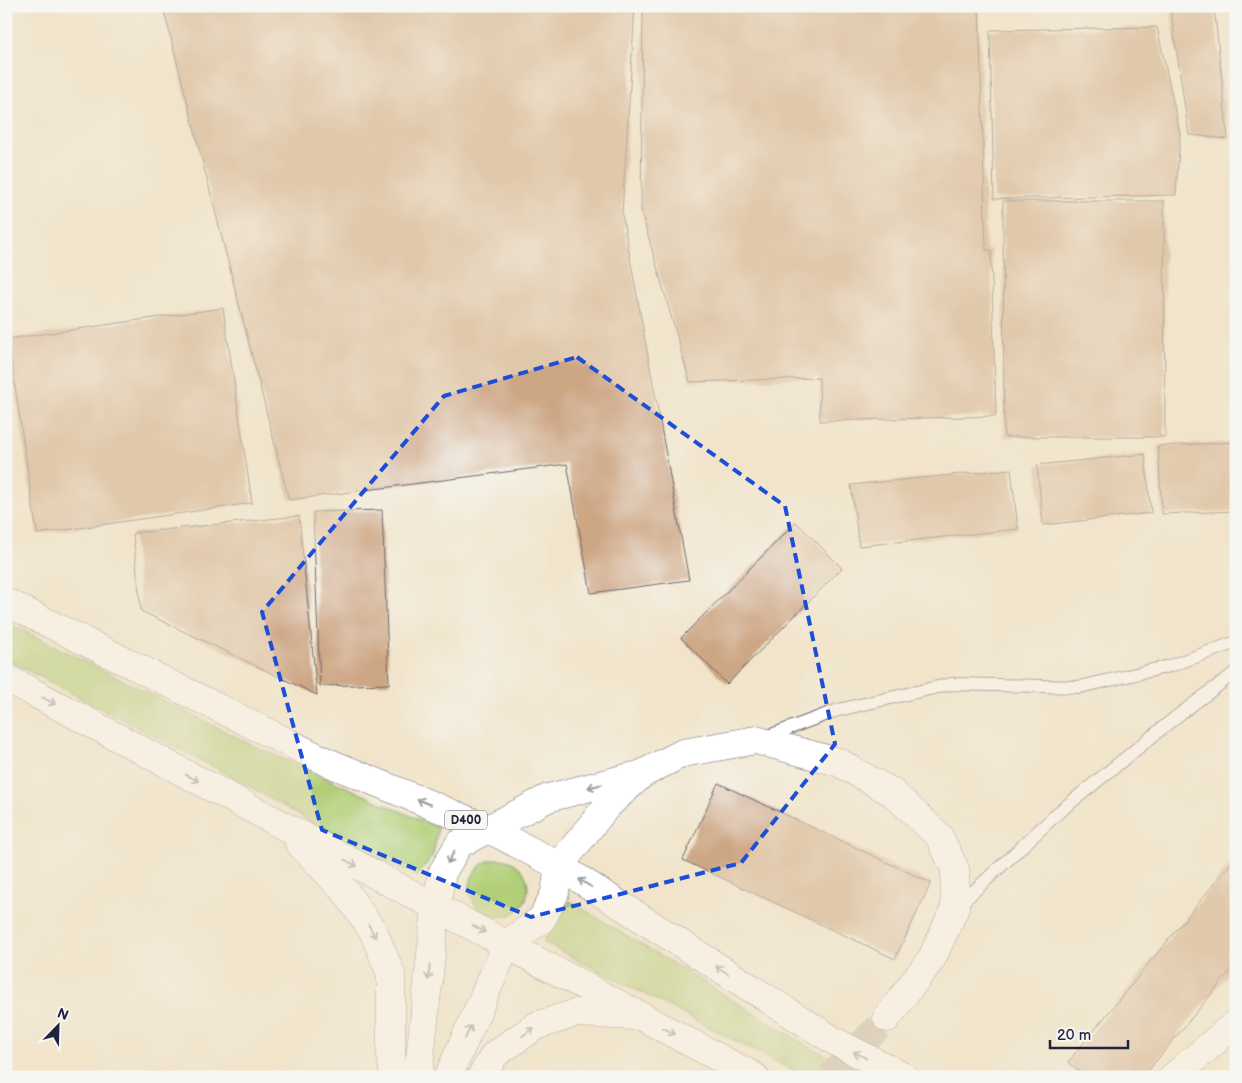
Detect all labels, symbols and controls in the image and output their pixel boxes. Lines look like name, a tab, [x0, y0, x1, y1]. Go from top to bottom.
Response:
one-way arrow	[41, 697, 56, 707]
one-way arrow	[185, 773, 200, 783]
one-way arrow	[587, 782, 603, 792]
one-way arrow	[417, 797, 432, 807]
road number: D400	[445, 810, 487, 830]
one-way arrow	[446, 850, 456, 864]
one-way arrow	[344, 858, 359, 868]
one-way arrow	[578, 877, 592, 887]
one-way arrow	[367, 924, 377, 939]
one-way arrow	[472, 925, 486, 935]
one-way arrow	[424, 964, 434, 980]
one-way arrow	[715, 964, 729, 974]
north arrow	[32, 1000, 82, 1050]
text: N	[55, 1005, 71, 1024]
scale bar	[1050, 1018, 1127, 1050]
one-way arrow	[464, 1025, 474, 1040]
one-way arrow	[661, 1026, 676, 1036]
text: 20 m	[1057, 1026, 1091, 1045]
one-way arrow	[521, 1027, 535, 1037]
one-way arrow	[853, 1049, 868, 1059]

